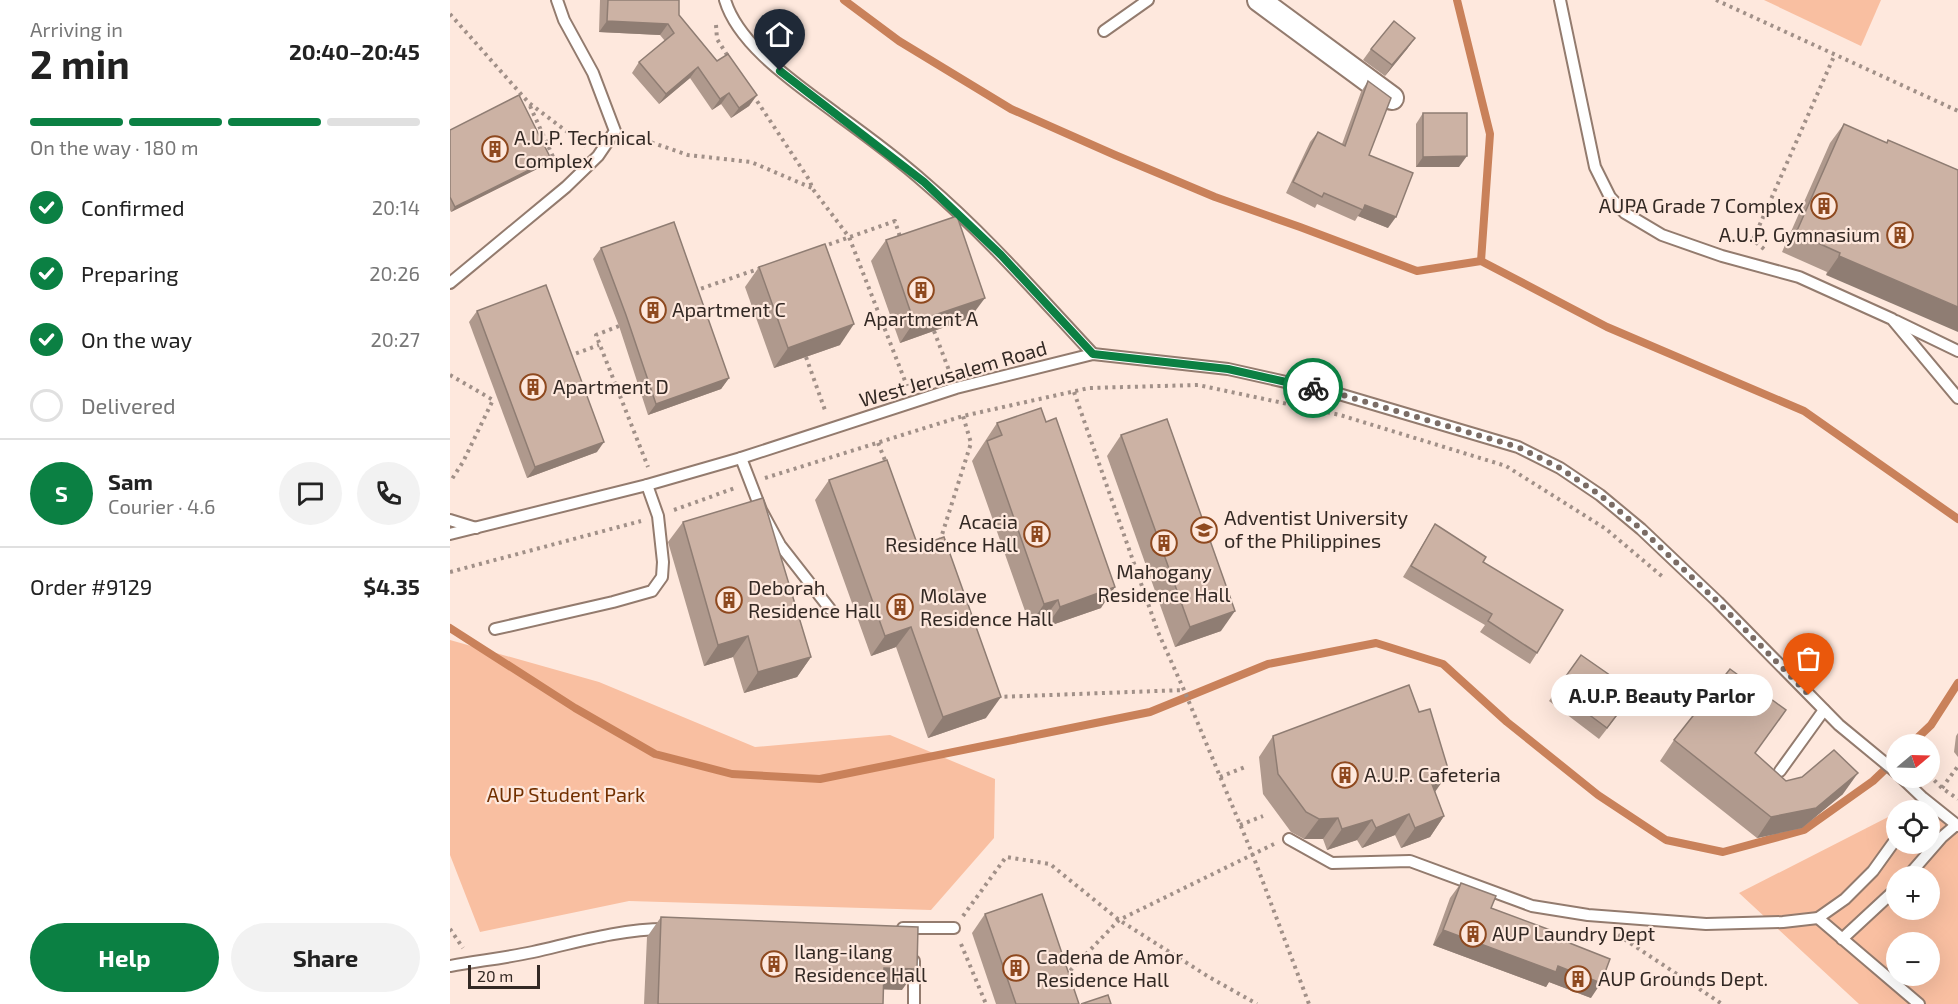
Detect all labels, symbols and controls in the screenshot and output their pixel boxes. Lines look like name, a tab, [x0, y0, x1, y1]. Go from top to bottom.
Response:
pin	[754, 9, 805, 71]
text: Arriving in	[30, 17, 123, 41]
icon: home	[763, 18, 796, 51]
text: 20:40–20:45	[289, 38, 420, 64]
text: 2 min	[30, 40, 130, 87]
place label: A.U.P. Technical Complex	[514, 125, 652, 172]
building icon: A.U.P. Technical Complex	[480, 134, 510, 164]
text: On the way · 180 m	[30, 135, 198, 159]
icon: check	[30, 191, 63, 224]
building icon: AUPA Grade 7 Complex	[1809, 191, 1839, 221]
place label: AUPA Grade 7 Complex	[1599, 193, 1804, 217]
text: Confirmed	[81, 194, 185, 220]
text: 20:14	[372, 195, 420, 219]
building icon: A.U.P. Gymnasium	[1885, 220, 1915, 250]
place label: A.U.P. Gymnasium	[1719, 222, 1880, 246]
icon: check	[30, 257, 63, 290]
text: Preparing	[81, 260, 179, 286]
text: 20:26	[369, 261, 420, 285]
building icon: Apartment A	[906, 275, 936, 305]
building icon: Apartment C	[638, 295, 668, 325]
place label: Apartment C	[672, 297, 786, 321]
place label: Apartment A	[864, 306, 979, 330]
icon: check	[30, 323, 63, 356]
text: On the way	[81, 326, 192, 352]
text: 20:27	[371, 327, 420, 351]
street label: West Jerusalem Road	[856, 335, 1049, 411]
courier	[1283, 358, 1343, 418]
building icon: Apartment D	[518, 372, 548, 402]
icon: bike	[1297, 372, 1330, 405]
place label: Apartment D	[553, 374, 669, 398]
text: Delivered	[81, 392, 176, 418]
button: chat	[279, 462, 342, 525]
button: phone	[357, 462, 420, 525]
text: Sam	[108, 468, 153, 494]
text: S	[55, 480, 68, 506]
text: Courier · 4.6	[108, 494, 215, 518]
place label: Adventist University of the Philippines	[1224, 505, 1408, 552]
place label: Acacia Residence Hall	[885, 509, 1018, 556]
school or university icon: Adventist University of the Philippines	[1189, 515, 1219, 545]
building icon: Acacia Residence Hall	[1022, 519, 1052, 549]
building icon: Mahogany Residence Hall	[1149, 528, 1179, 558]
place label: Mahogany Residence Hall	[1098, 559, 1231, 606]
text: Order #9129	[30, 573, 152, 599]
text: $4.35	[363, 573, 420, 599]
place label: Deborah Residence Hall	[748, 575, 881, 622]
place label: Molave Residence Hall	[920, 583, 1053, 630]
building icon: Deborah Residence Hall	[714, 585, 744, 615]
building icon: Molave Residence Hall	[885, 592, 915, 622]
pin	[1783, 633, 1834, 695]
icon: bag	[1792, 642, 1825, 675]
callout: A.U.P. Beauty Parlor	[1551, 674, 1773, 716]
text: A.U.P. Beauty Parlor	[1569, 683, 1755, 707]
north arrow	[1886, 734, 1940, 788]
map controls	[1886, 734, 1940, 986]
building icon: A.U.P. Cafeteria	[1330, 760, 1360, 790]
place label: A.U.P. Cafeteria	[1364, 762, 1501, 786]
park label: AUP Student Park	[487, 782, 645, 806]
button: locate	[1886, 800, 1940, 854]
button: +	[1886, 866, 1940, 920]
building icon: AUP Laundry Dept	[1458, 919, 1488, 949]
place label: AUP Laundry Dept	[1492, 921, 1656, 945]
button: Help	[30, 923, 219, 992]
button: Share	[231, 923, 420, 992]
button: −	[1886, 932, 1940, 986]
place label: Ilang-ilang Residence Hall	[794, 939, 927, 986]
place label: Cadena de Amor Residence Hall	[1036, 944, 1183, 991]
building icon: Ilang-ilang Residence Hall	[759, 949, 789, 979]
building icon: Cadena de Amor Residence Hall	[1001, 953, 1031, 983]
scale bar	[468, 962, 540, 990]
building icon: AUP Grounds Dept.	[1563, 964, 1593, 994]
text: 20 m	[477, 966, 513, 985]
place label: AUP Grounds Dept.	[1598, 966, 1768, 990]

